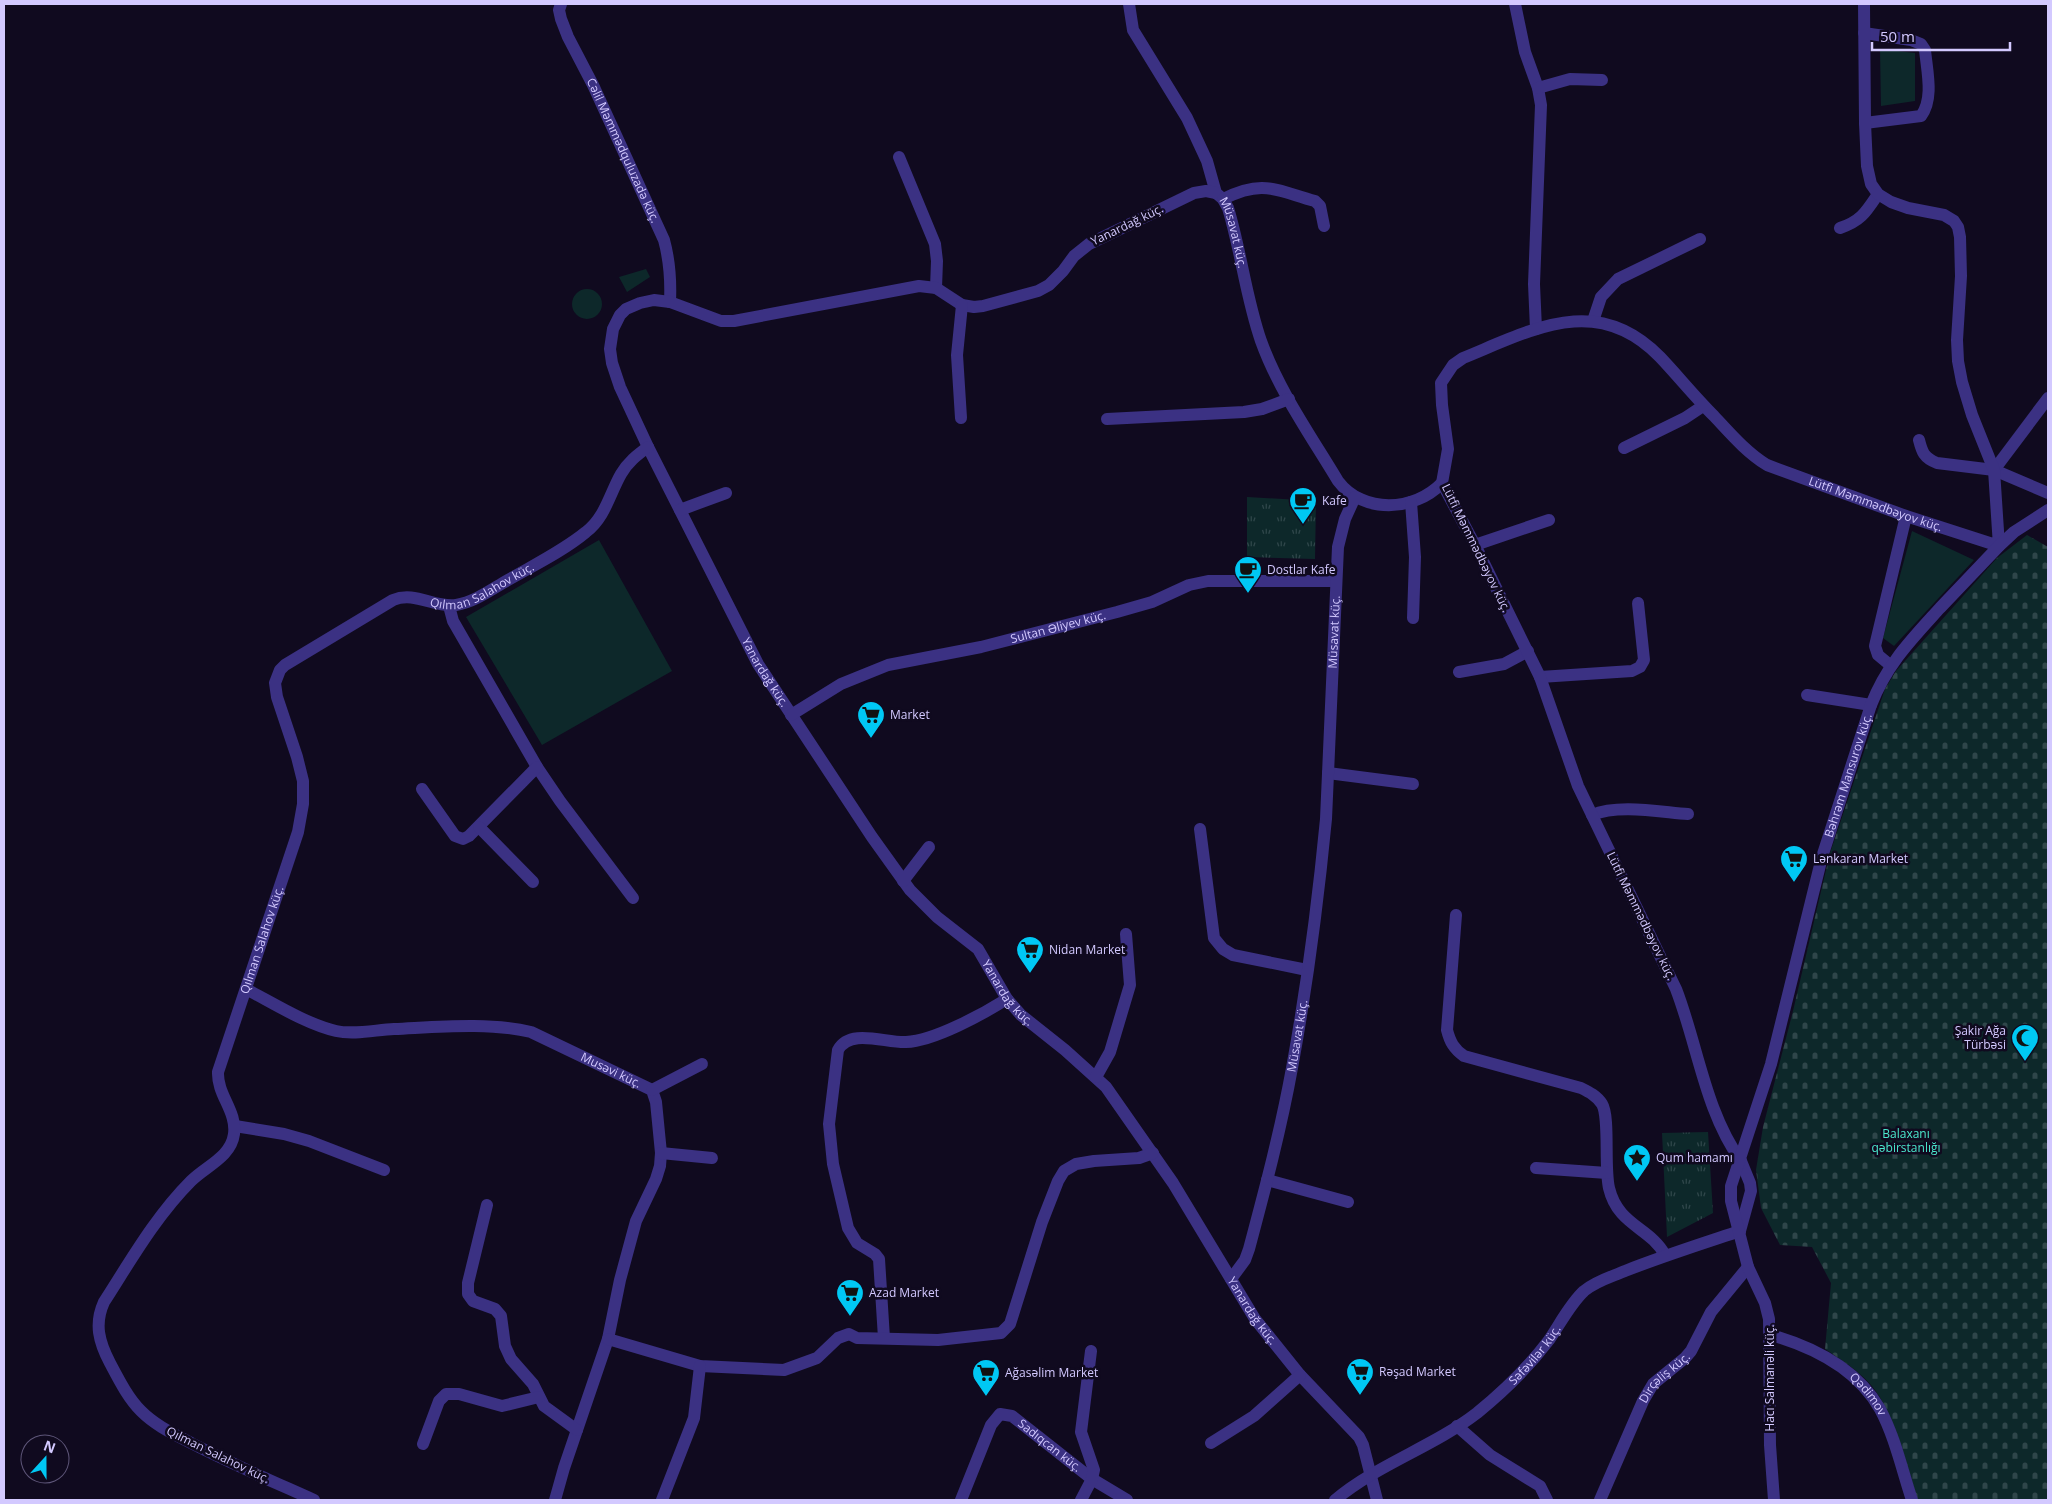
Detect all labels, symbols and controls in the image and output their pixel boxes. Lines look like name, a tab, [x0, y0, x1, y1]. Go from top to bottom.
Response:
scale bar	[1872, 20, 2010, 52]
text: 50 m	[1880, 26, 1915, 46]
street label: Cəlil Məmmədquluzadə küç.	[583, 75, 664, 225]
street label: Müsavat küç.	[1216, 194, 1251, 270]
street label: Yanardağ küç.	[1088, 200, 1166, 249]
street label: Lütfi Məmmədbəyov küç.	[1806, 472, 1945, 535]
street label: Lütfi Məmmədbəyov küç.	[1438, 481, 1515, 615]
cafe icon: Kafe	[1288, 486, 1318, 525]
place label: Kafe	[1322, 492, 1347, 509]
cafe icon: Dostlar Kafe	[1233, 555, 1263, 594]
street label: Qılman Salahov küç.	[428, 558, 537, 613]
place label: Dostlar Kafe	[1267, 561, 1336, 578]
street label: Müsavat küç.	[1324, 595, 1344, 669]
street label: Sultan Əliyev küç.	[1009, 606, 1108, 647]
street label: Yanardağ küç.	[738, 634, 793, 710]
supermarket icon: Market	[856, 700, 886, 739]
place label: Market	[890, 706, 930, 723]
street label: Bəhrəm Mansurov küç.	[1820, 711, 1876, 839]
supermarket icon: Lənkaran Market	[1779, 844, 1809, 883]
street label: Lütfi Məmmədbəyov küç.	[1603, 849, 1680, 983]
place label: Lənkaran Market	[1813, 850, 1908, 867]
street label: Qılman Salahov küç.	[236, 884, 287, 996]
supermarket icon: Nidan Market	[1015, 935, 1045, 974]
place label: Nidan Market	[1049, 941, 1125, 958]
street label: Yanardağ küç.	[978, 956, 1037, 1030]
street label: Müsavat küç.	[1282, 998, 1311, 1073]
place label: Şakir Ağa Türbəsi	[1955, 1022, 2006, 1053]
mosque icon: Şakir Ağa Türbəsi	[2010, 1023, 2040, 1062]
street label: Musəvi küç.	[578, 1048, 644, 1092]
park label: Balaxanı qəbirstanlığı	[1872, 1125, 1940, 1156]
place icon: Qum hamamı	[1622, 1143, 1652, 1182]
place label: Qum hamamı	[1656, 1149, 1733, 1166]
street label: Yanardağ küç.	[1224, 1274, 1281, 1348]
supermarket icon: Azad Market	[835, 1278, 865, 1317]
place label: Azad Market	[869, 1284, 939, 1301]
street label: Səfəvilər küç.	[1505, 1322, 1565, 1389]
street label: Hacı Salmanəli küç.	[1761, 1324, 1778, 1432]
street label: Dirçəliş küç.	[1635, 1349, 1694, 1406]
supermarket icon: Rəşad Market	[1345, 1357, 1375, 1396]
supermarket icon: Ağasəlim Market	[971, 1358, 1001, 1397]
place label: Rəşad Market	[1379, 1363, 1456, 1380]
place label: Ağasəlim Market	[1005, 1364, 1098, 1381]
street label: Qədimov	[1846, 1368, 1891, 1418]
street label: Sadıqcan küç.	[1015, 1415, 1085, 1476]
street label: Qılman Salahov küç.	[164, 1422, 273, 1487]
north arrow	[20, 1434, 70, 1484]
text: N	[41, 1435, 59, 1457]

